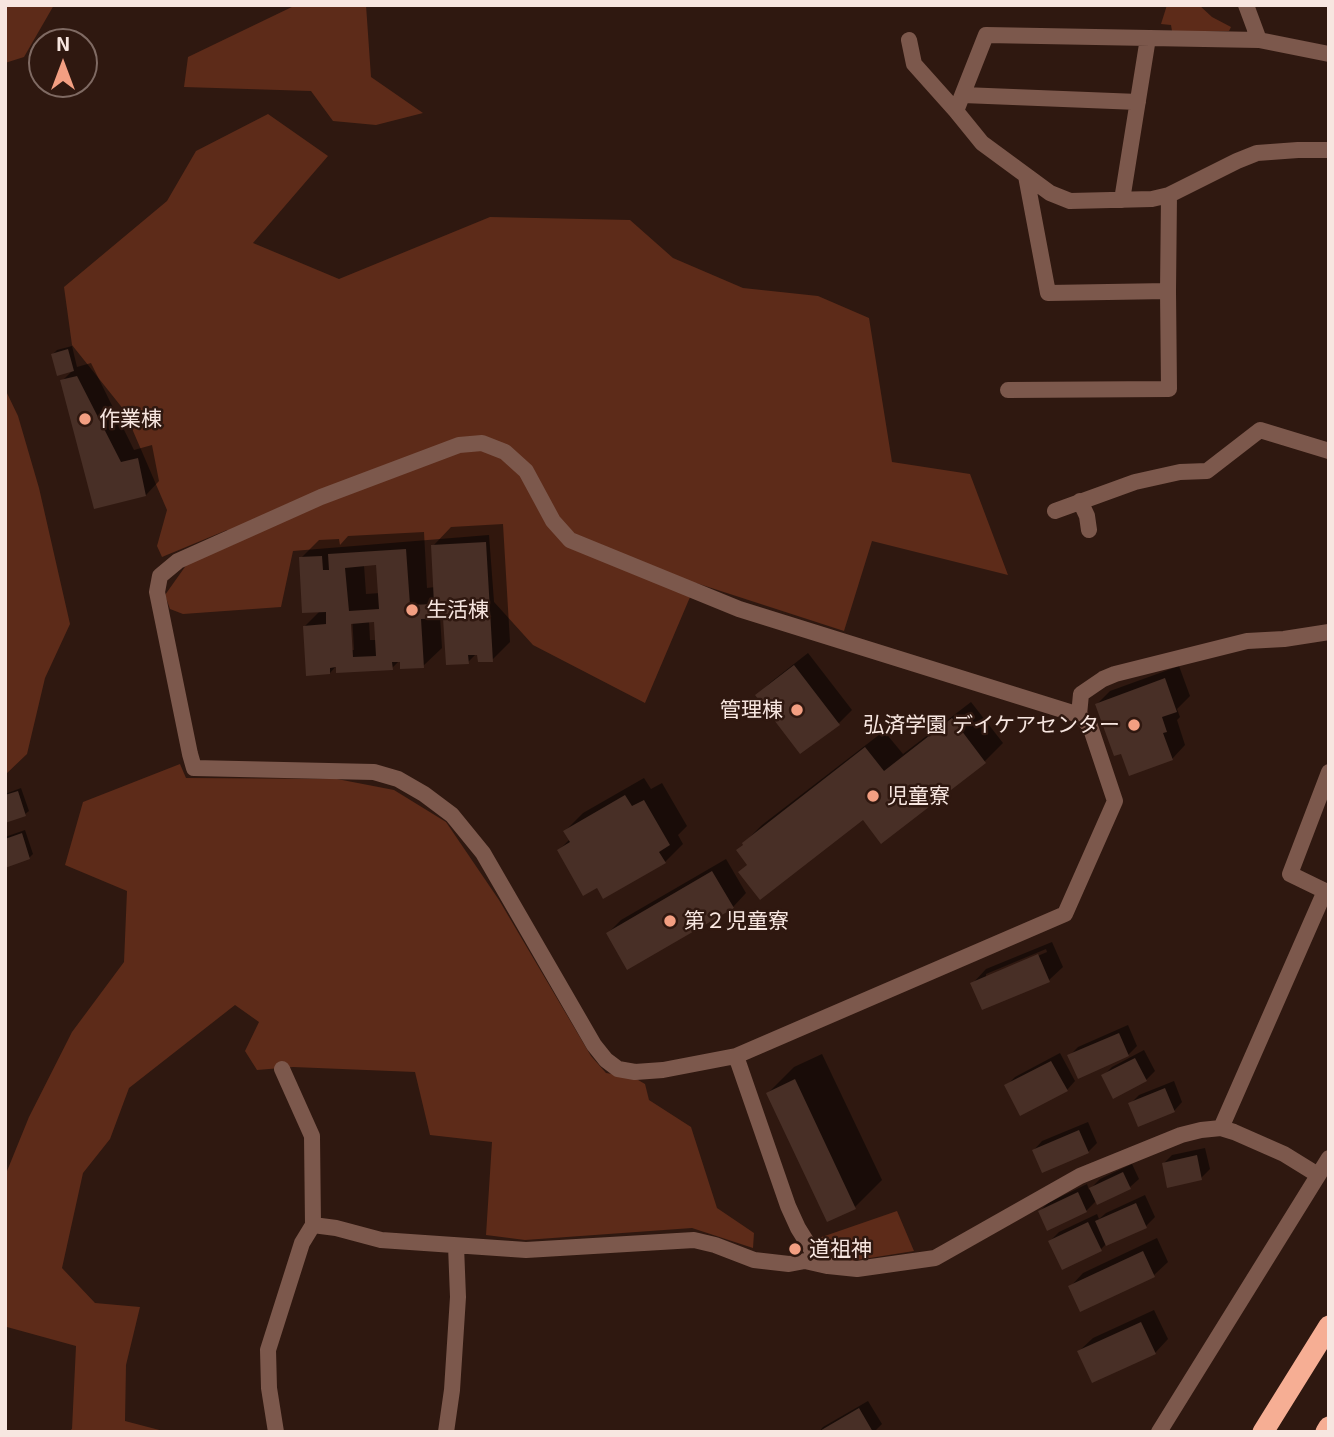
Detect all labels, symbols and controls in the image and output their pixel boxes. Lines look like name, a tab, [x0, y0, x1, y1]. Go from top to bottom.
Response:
north arrow	[28, 28, 98, 98]
text: N	[56, 32, 70, 55]
place label: 作業棟	[99, 406, 162, 432]
marker: 作業棟	[77, 411, 93, 427]
place label: 生活棟	[426, 597, 489, 623]
marker: 生活棟	[404, 602, 420, 618]
place label: 管理棟	[720, 697, 783, 723]
marker: 管理棟	[789, 702, 805, 718]
place label: 弘済学園 デイケアセンター	[863, 712, 1120, 738]
marker: 弘済学園 デイケアセンター	[1126, 717, 1142, 733]
place label: 児童寮	[887, 783, 950, 809]
marker: 児童寮	[865, 788, 881, 804]
place label: 第２児童寮	[684, 908, 789, 934]
marker: 第２児童寮	[662, 913, 678, 929]
place label: 道祖神	[809, 1236, 872, 1262]
marker: 道祖神	[787, 1241, 803, 1257]

